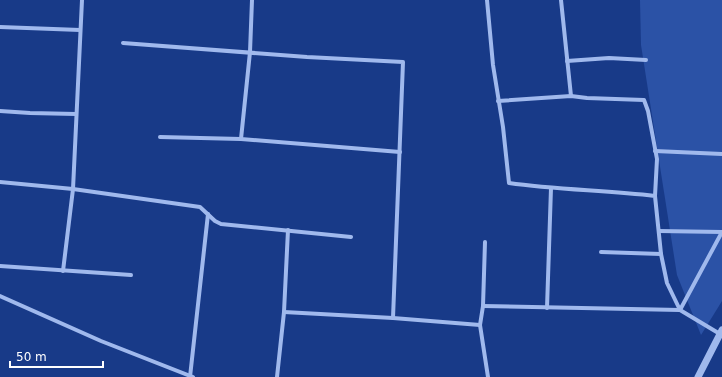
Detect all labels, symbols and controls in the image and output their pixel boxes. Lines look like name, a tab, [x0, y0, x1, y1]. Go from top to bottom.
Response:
scale bar	[10, 343, 103, 369]
text: 50 m	[16, 350, 47, 364]

